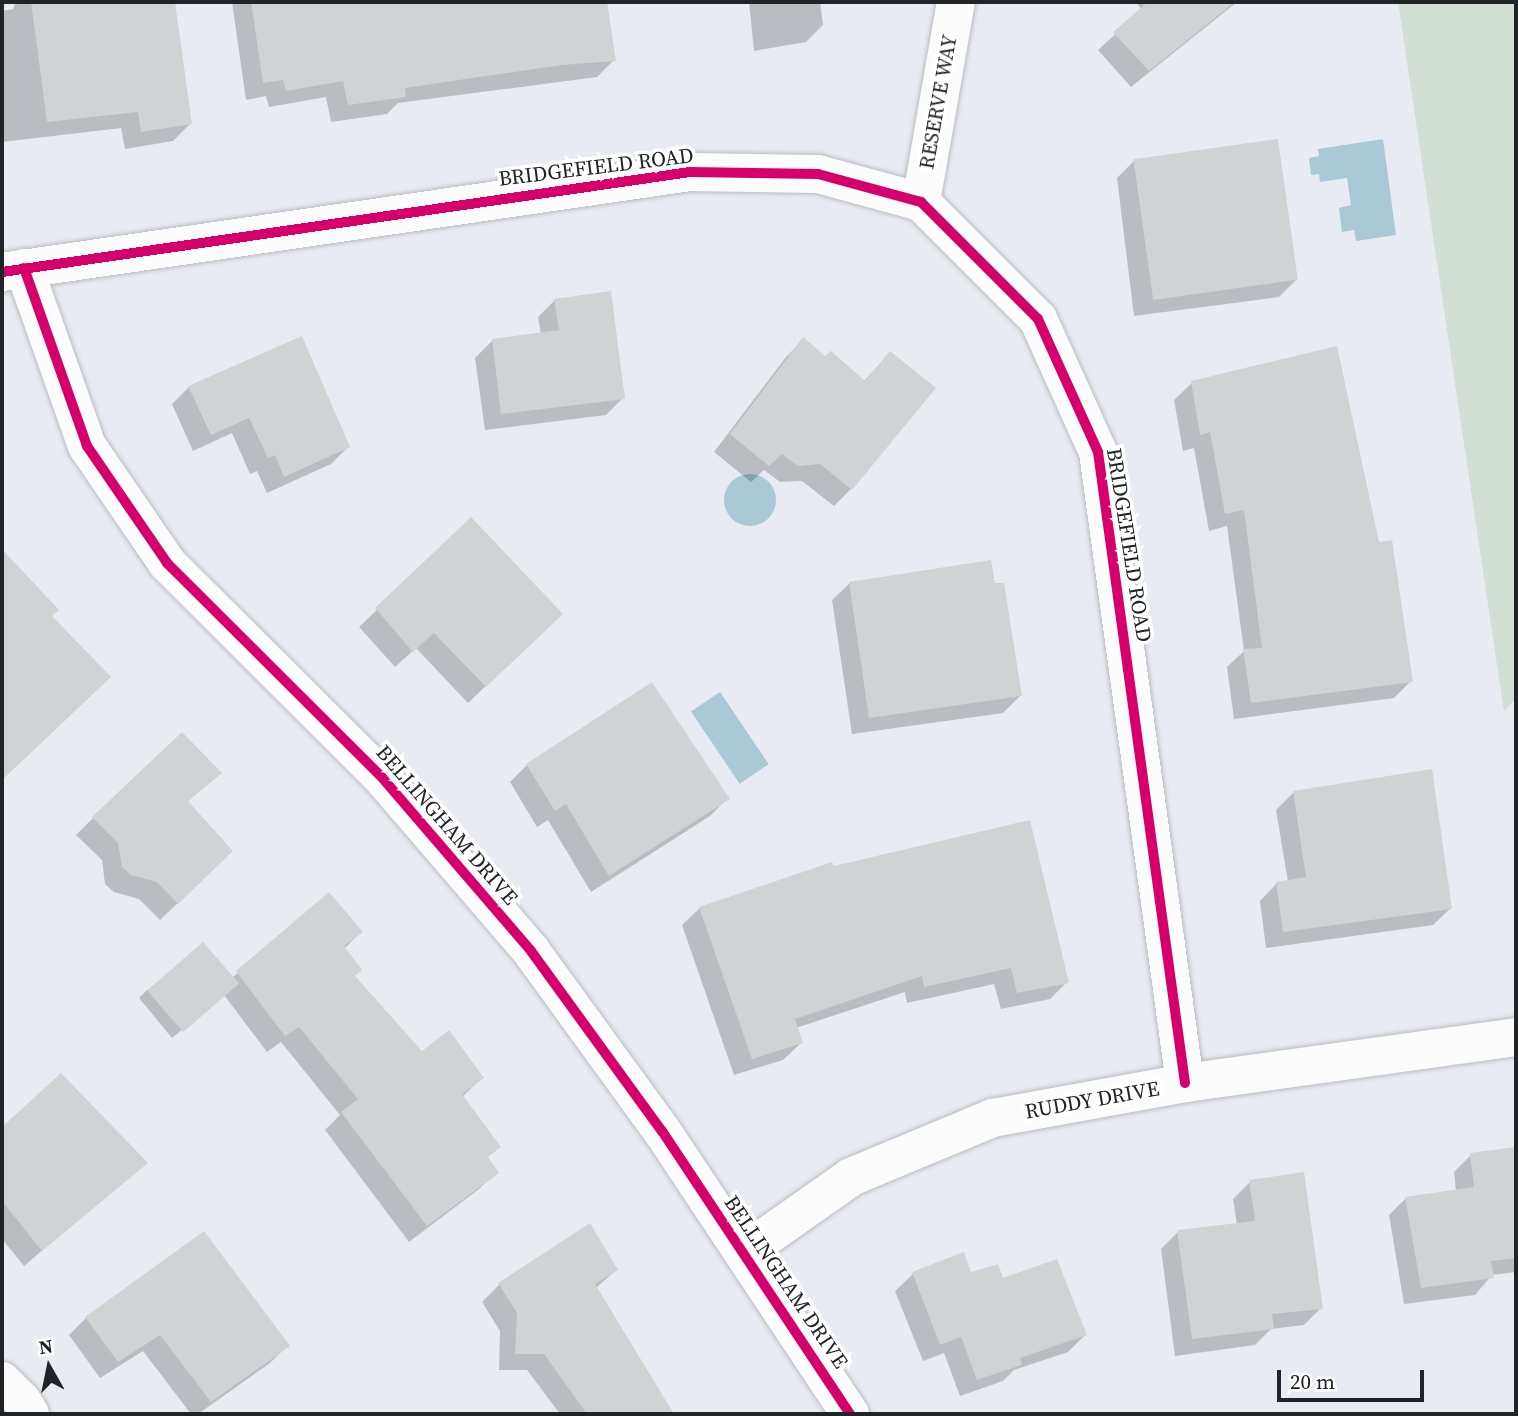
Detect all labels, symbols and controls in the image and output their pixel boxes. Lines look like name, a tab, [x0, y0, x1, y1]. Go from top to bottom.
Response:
street label: RESERVE WAY	[914, 32, 962, 172]
street label: BRIDGEFIELD ROAD	[497, 143, 695, 191]
street label: BRIDGEFIELD ROAD	[1101, 446, 1157, 644]
street label: BELLINGHAM DRIVE	[371, 740, 523, 910]
street label: RUDDY DRIVE	[1023, 1076, 1161, 1124]
street label: BELLINGHAM DRIVE	[719, 1191, 853, 1373]
north arrow	[14, 1332, 84, 1402]
text: N	[37, 1332, 55, 1360]
scale bar	[1280, 1356, 1427, 1400]
text: 20 m	[1290, 1367, 1335, 1396]

